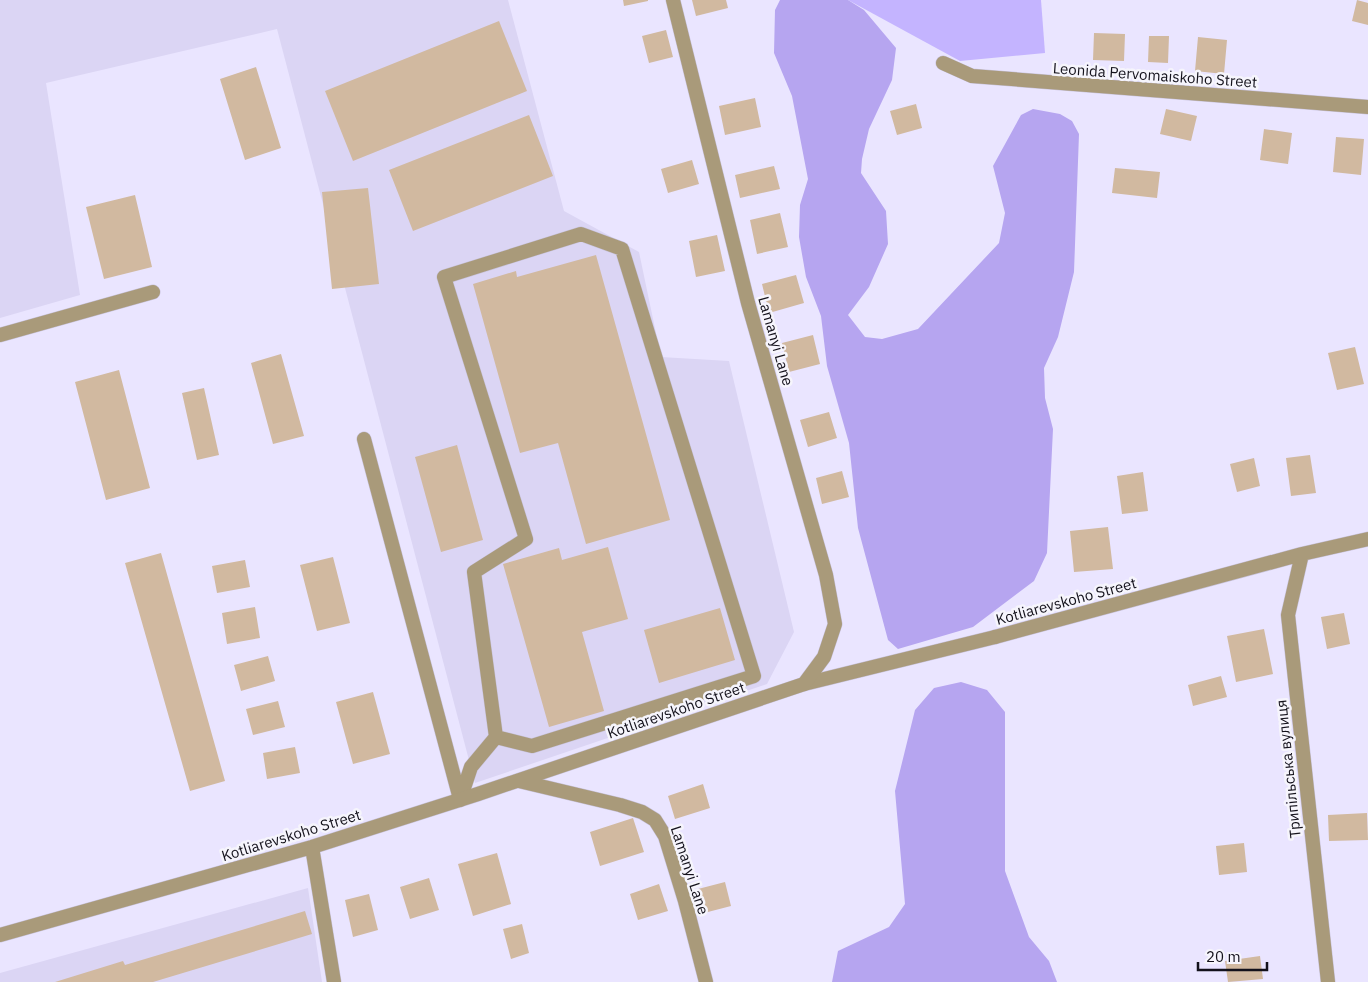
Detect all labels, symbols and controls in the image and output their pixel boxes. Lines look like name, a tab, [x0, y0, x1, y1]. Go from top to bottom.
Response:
street label: Leonida Pervomaiskoho Street	[1052, 58, 1258, 92]
street label: Lamanyi Lane	[754, 294, 798, 388]
street label: Kotliarevskoho Street	[994, 573, 1138, 629]
street label: Kotliarevskoho Street	[605, 677, 747, 743]
street label: Трипільська вулиця	[1271, 699, 1305, 839]
street label: Kotliarevskoho Street	[219, 805, 363, 865]
street label: Lamanyi Lane	[667, 823, 713, 917]
scale bar	[1198, 940, 1267, 972]
text: 20 m	[1206, 947, 1241, 966]

